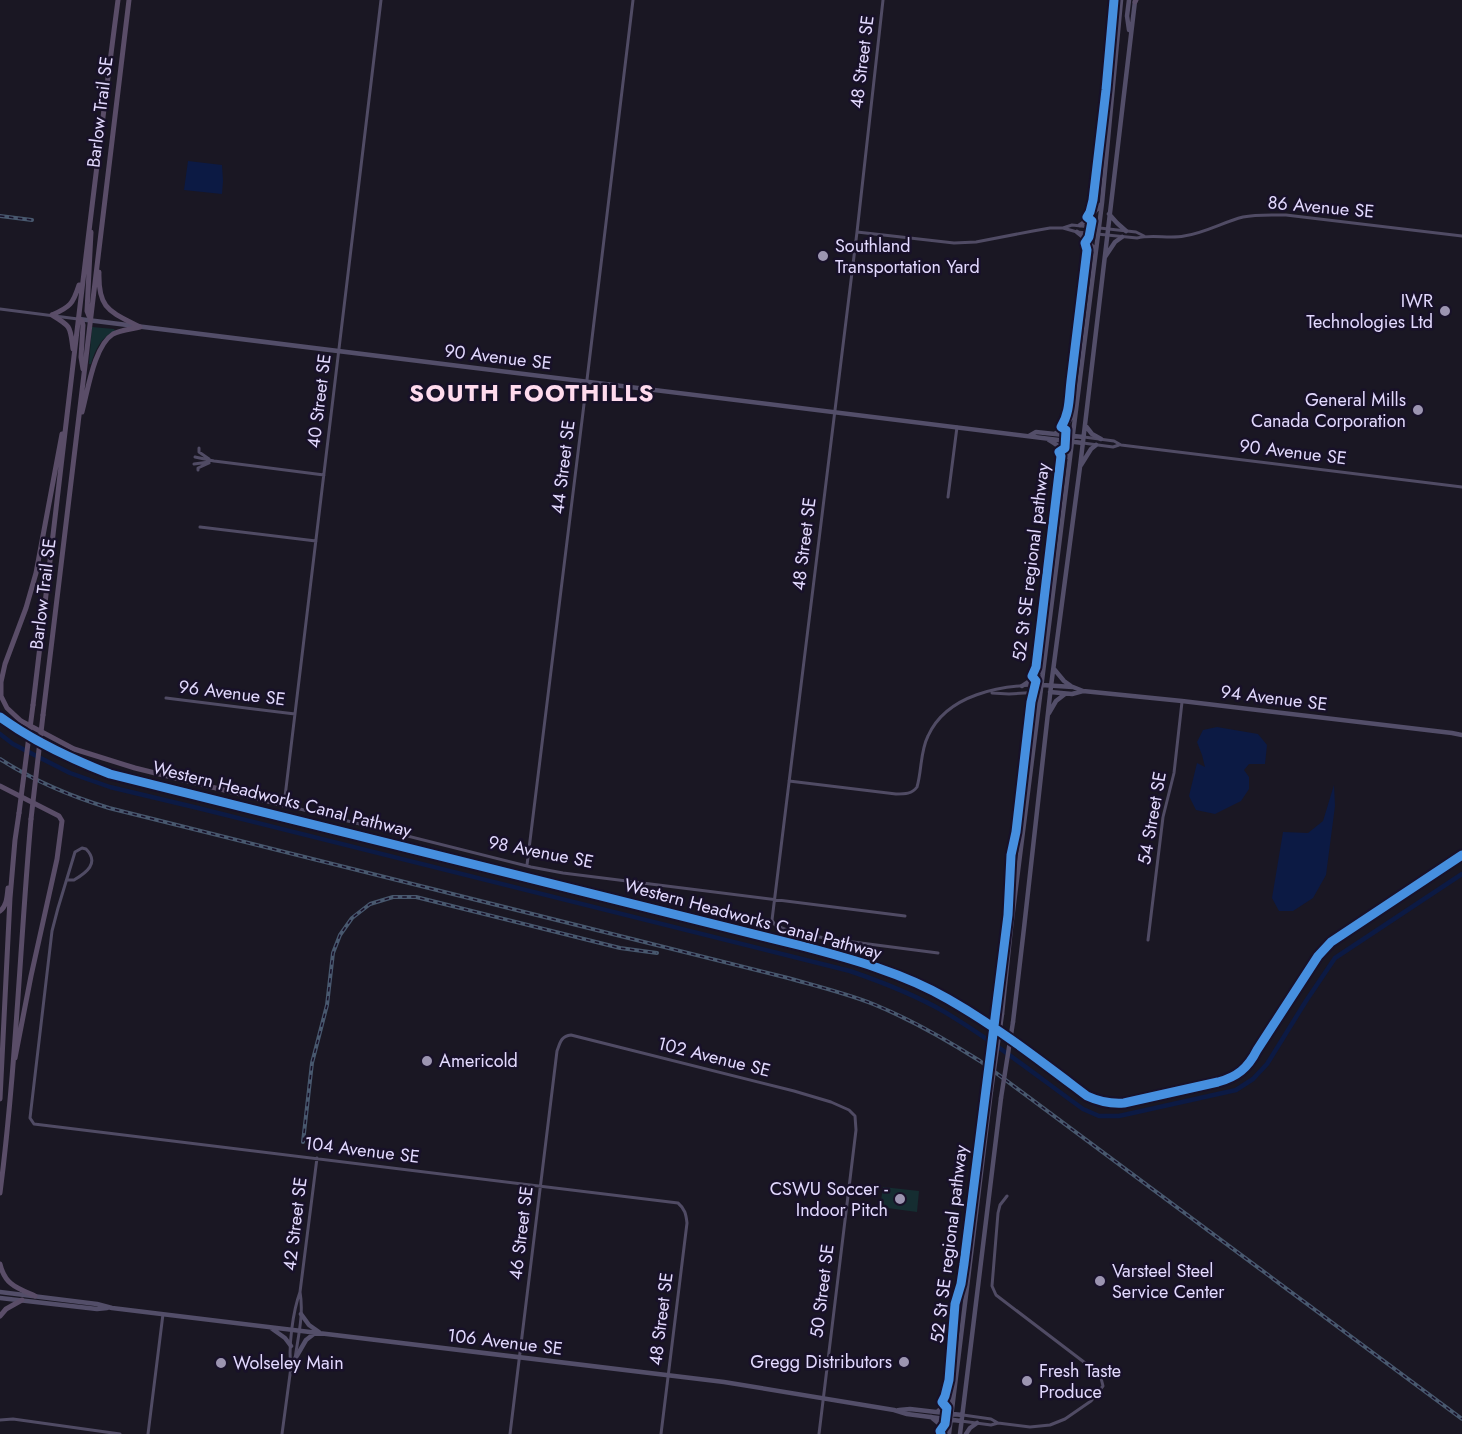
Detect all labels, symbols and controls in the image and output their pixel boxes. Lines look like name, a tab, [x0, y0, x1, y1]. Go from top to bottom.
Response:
street label: 48 Street SE	[843, 14, 881, 110]
street label: Barlow Trail SE	[80, 55, 120, 169]
street label: 86 Avenue SE	[1267, 189, 1375, 225]
place label: Southland Transportation Yard	[835, 233, 980, 280]
marker: Southland Transportation Yard	[816, 249, 830, 263]
place label: IWR Technologies Ltd	[1306, 288, 1433, 335]
marker: IWR Technologies Ltd	[1438, 304, 1452, 318]
street label: 90 Avenue SE	[443, 338, 553, 376]
street label: 40 Street SE	[300, 352, 338, 450]
district label: SOUTH FOOTHILLS	[409, 375, 655, 410]
place label: General Mills Canada Corporation	[1251, 387, 1406, 434]
marker: General Mills Canada Corporation	[1411, 403, 1425, 417]
street label: 44 Street SE	[544, 419, 582, 515]
street label: 90 Avenue SE	[1238, 433, 1348, 471]
street label: 52 St SE regional pathway	[1006, 461, 1056, 663]
street label: 48 Street SE	[785, 496, 823, 592]
street label: Barlow Trail SE	[23, 537, 63, 651]
street label: 96 Avenue SE	[177, 674, 287, 712]
street label: 94 Avenue SE	[1219, 679, 1329, 717]
street label: Western Headworks Canal Pathway	[150, 754, 414, 844]
street label: 54 Street SE	[1131, 769, 1173, 867]
street label: 98 Avenue SE	[486, 829, 596, 875]
street label: Western Headworks Canal Pathway	[621, 872, 885, 966]
street label: 102 Avenue SE	[655, 1030, 773, 1084]
place label: Americold	[439, 1048, 518, 1074]
marker: Americold	[420, 1054, 434, 1068]
street label: 104 Avenue SE	[303, 1130, 421, 1170]
street label: 52 St SE regional pathway	[924, 1143, 974, 1345]
street label: 42 Street SE	[276, 1176, 314, 1272]
place label: CSWU Soccer - Indoor Pitch	[770, 1176, 888, 1223]
street label: 46 Street SE	[502, 1185, 540, 1281]
marker: CSWU Soccer - Indoor Pitch	[893, 1192, 907, 1206]
street label: 50 Street SE	[803, 1243, 841, 1339]
place label: Varsteel Steel Service Center	[1112, 1258, 1225, 1305]
street label: 48 Street SE	[642, 1271, 680, 1367]
marker: Varsteel Steel Service Center	[1093, 1274, 1107, 1288]
street label: 106 Avenue SE	[446, 1322, 564, 1362]
place label: Gregg Distributors	[750, 1349, 892, 1375]
place label: Wolseley Main	[233, 1350, 344, 1376]
marker: Gregg Distributors	[897, 1355, 911, 1369]
marker: Wolseley Main	[214, 1356, 228, 1370]
place label: Fresh Taste Produce	[1039, 1358, 1121, 1405]
marker: Fresh Taste Produce	[1020, 1374, 1034, 1388]

